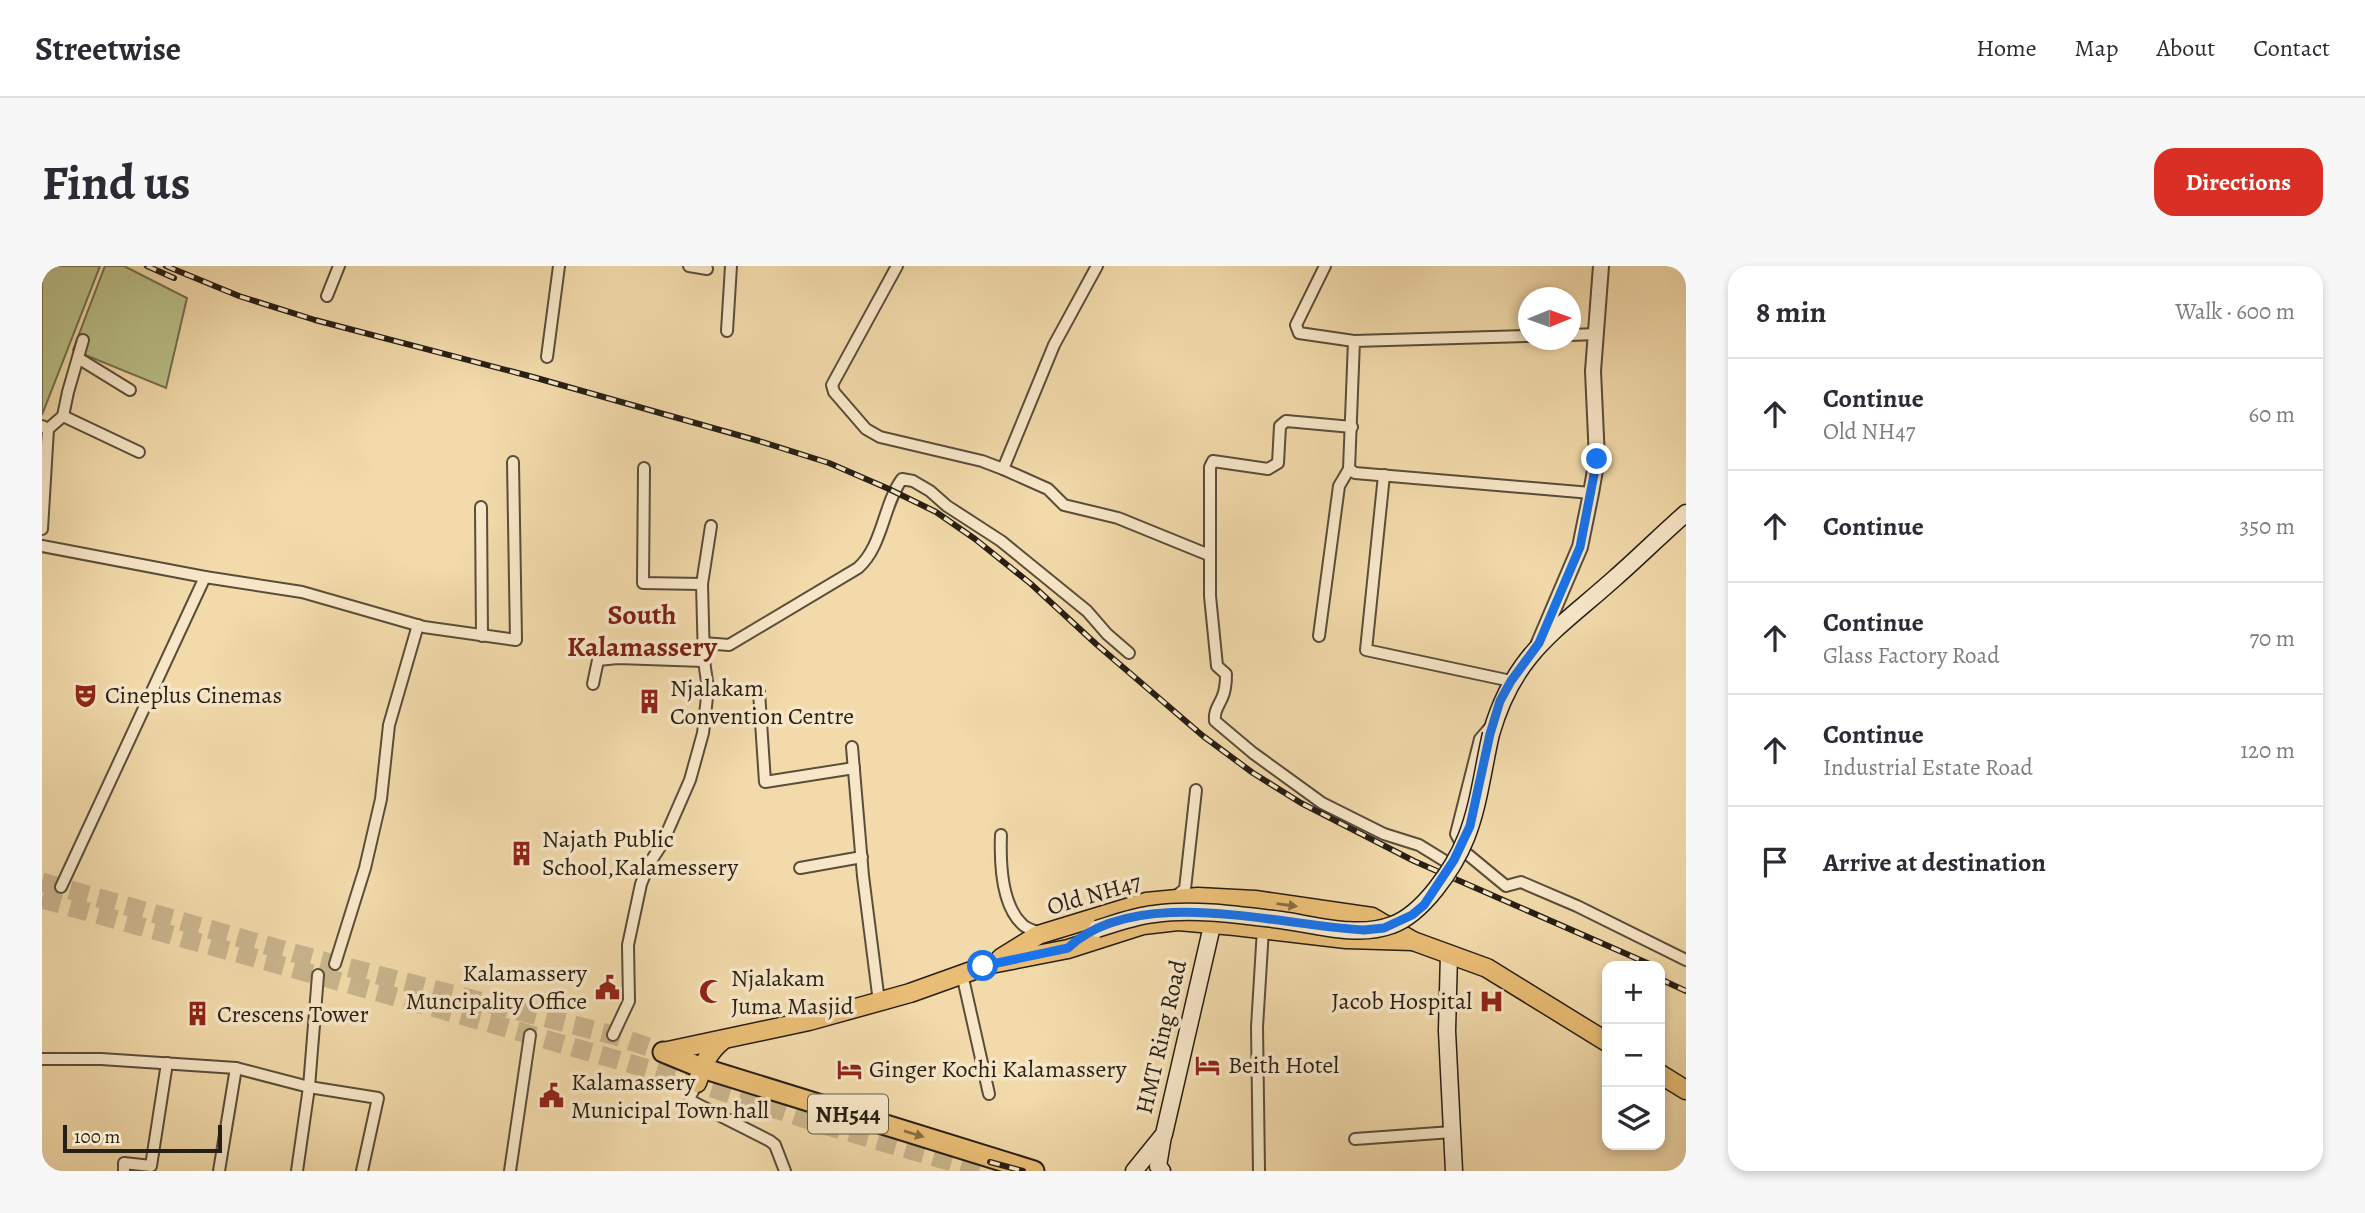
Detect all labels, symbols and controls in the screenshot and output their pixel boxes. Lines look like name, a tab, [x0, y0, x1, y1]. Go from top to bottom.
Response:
text: Streetwise	[35, 26, 181, 71]
text: Home	[1976, 32, 2037, 64]
text: Map	[2075, 32, 2119, 64]
text: About	[2157, 32, 2215, 64]
text: Contact	[2253, 32, 2330, 64]
button: Directions	[2154, 148, 2323, 216]
text: Find us	[42, 149, 190, 216]
north arrow	[1518, 287, 1581, 350]
text: 8 min	[1756, 292, 1826, 332]
text: Walk · 600 m	[2175, 296, 2295, 327]
text: Continue	[1823, 381, 1924, 416]
icon: ahead	[1756, 395, 1794, 433]
text: 60 m	[2248, 399, 2295, 430]
text: Old NH47	[1823, 416, 1915, 447]
route end	[1581, 443, 1612, 474]
icon: ahead	[1756, 507, 1794, 545]
text: Continue	[1823, 509, 1924, 544]
text: 350 m	[2240, 511, 2295, 542]
district label: South Kalamassery	[567, 596, 718, 666]
text: Continue	[1823, 605, 1924, 640]
icon: ahead	[1756, 619, 1794, 657]
text: 70 m	[2249, 623, 2295, 654]
text: Glass Factory Road	[1823, 640, 2000, 671]
place label: Njalakam Convention Centre	[670, 672, 854, 732]
place label: Cineplus Cinemas	[105, 679, 282, 711]
theatre icon: Cineplus Cinemas	[71, 681, 99, 709]
building icon: Njalakam Convention Centre	[636, 688, 664, 716]
text: Continue	[1823, 717, 1924, 752]
icon: ahead	[1756, 731, 1794, 769]
text: 120 m	[2240, 735, 2295, 766]
text: Industrial Estate Road	[1823, 752, 2033, 783]
place label: Najath Public School,Kalamessery	[542, 823, 738, 883]
building icon: Najath Public School,Kalamessery	[508, 839, 536, 867]
icon: arrive	[1756, 843, 1794, 881]
text: Arrive at destination	[1823, 845, 2046, 880]
street label: Old NH47	[1043, 865, 1146, 923]
one-way arrow	[1276, 900, 1298, 911]
route start	[967, 950, 998, 981]
place label: Kalamassery Muncipality Office	[406, 957, 587, 1017]
street label: HMT Ring Road	[1128, 957, 1194, 1117]
map controls	[1602, 961, 1665, 1150]
button: +	[1602, 961, 1665, 1024]
place label: Njalakam Juma Masjid	[731, 962, 854, 1022]
public building icon: Kalamassery Muncipality Office	[593, 973, 621, 1001]
mosque icon: Njalakam Juma Masjid	[697, 978, 725, 1006]
place label: Jacob Hospital	[1331, 985, 1472, 1017]
hospital icon: Jacob Hospital	[1478, 987, 1506, 1015]
place label: Crescens Tower	[217, 998, 369, 1030]
building icon: Crescens Tower	[183, 1000, 211, 1028]
button: −	[1602, 1024, 1665, 1087]
place label: Beith Hotel	[1228, 1049, 1339, 1081]
hotel icon: Beith Hotel	[1194, 1051, 1222, 1079]
place label: Ginger Kochi Kalamassery	[869, 1053, 1127, 1085]
hotel icon: Ginger Kochi Kalamassery	[835, 1055, 863, 1083]
place label: Kalamassery Municipal Town hall	[571, 1066, 769, 1126]
public building icon: Kalamassery Municipal Town hall	[537, 1082, 565, 1110]
button: layers	[1602, 1087, 1665, 1150]
road number: NH544	[808, 1094, 888, 1134]
scale bar	[63, 1122, 222, 1154]
text: 100 m	[74, 1124, 120, 1150]
one-way arrow	[904, 1130, 925, 1140]

